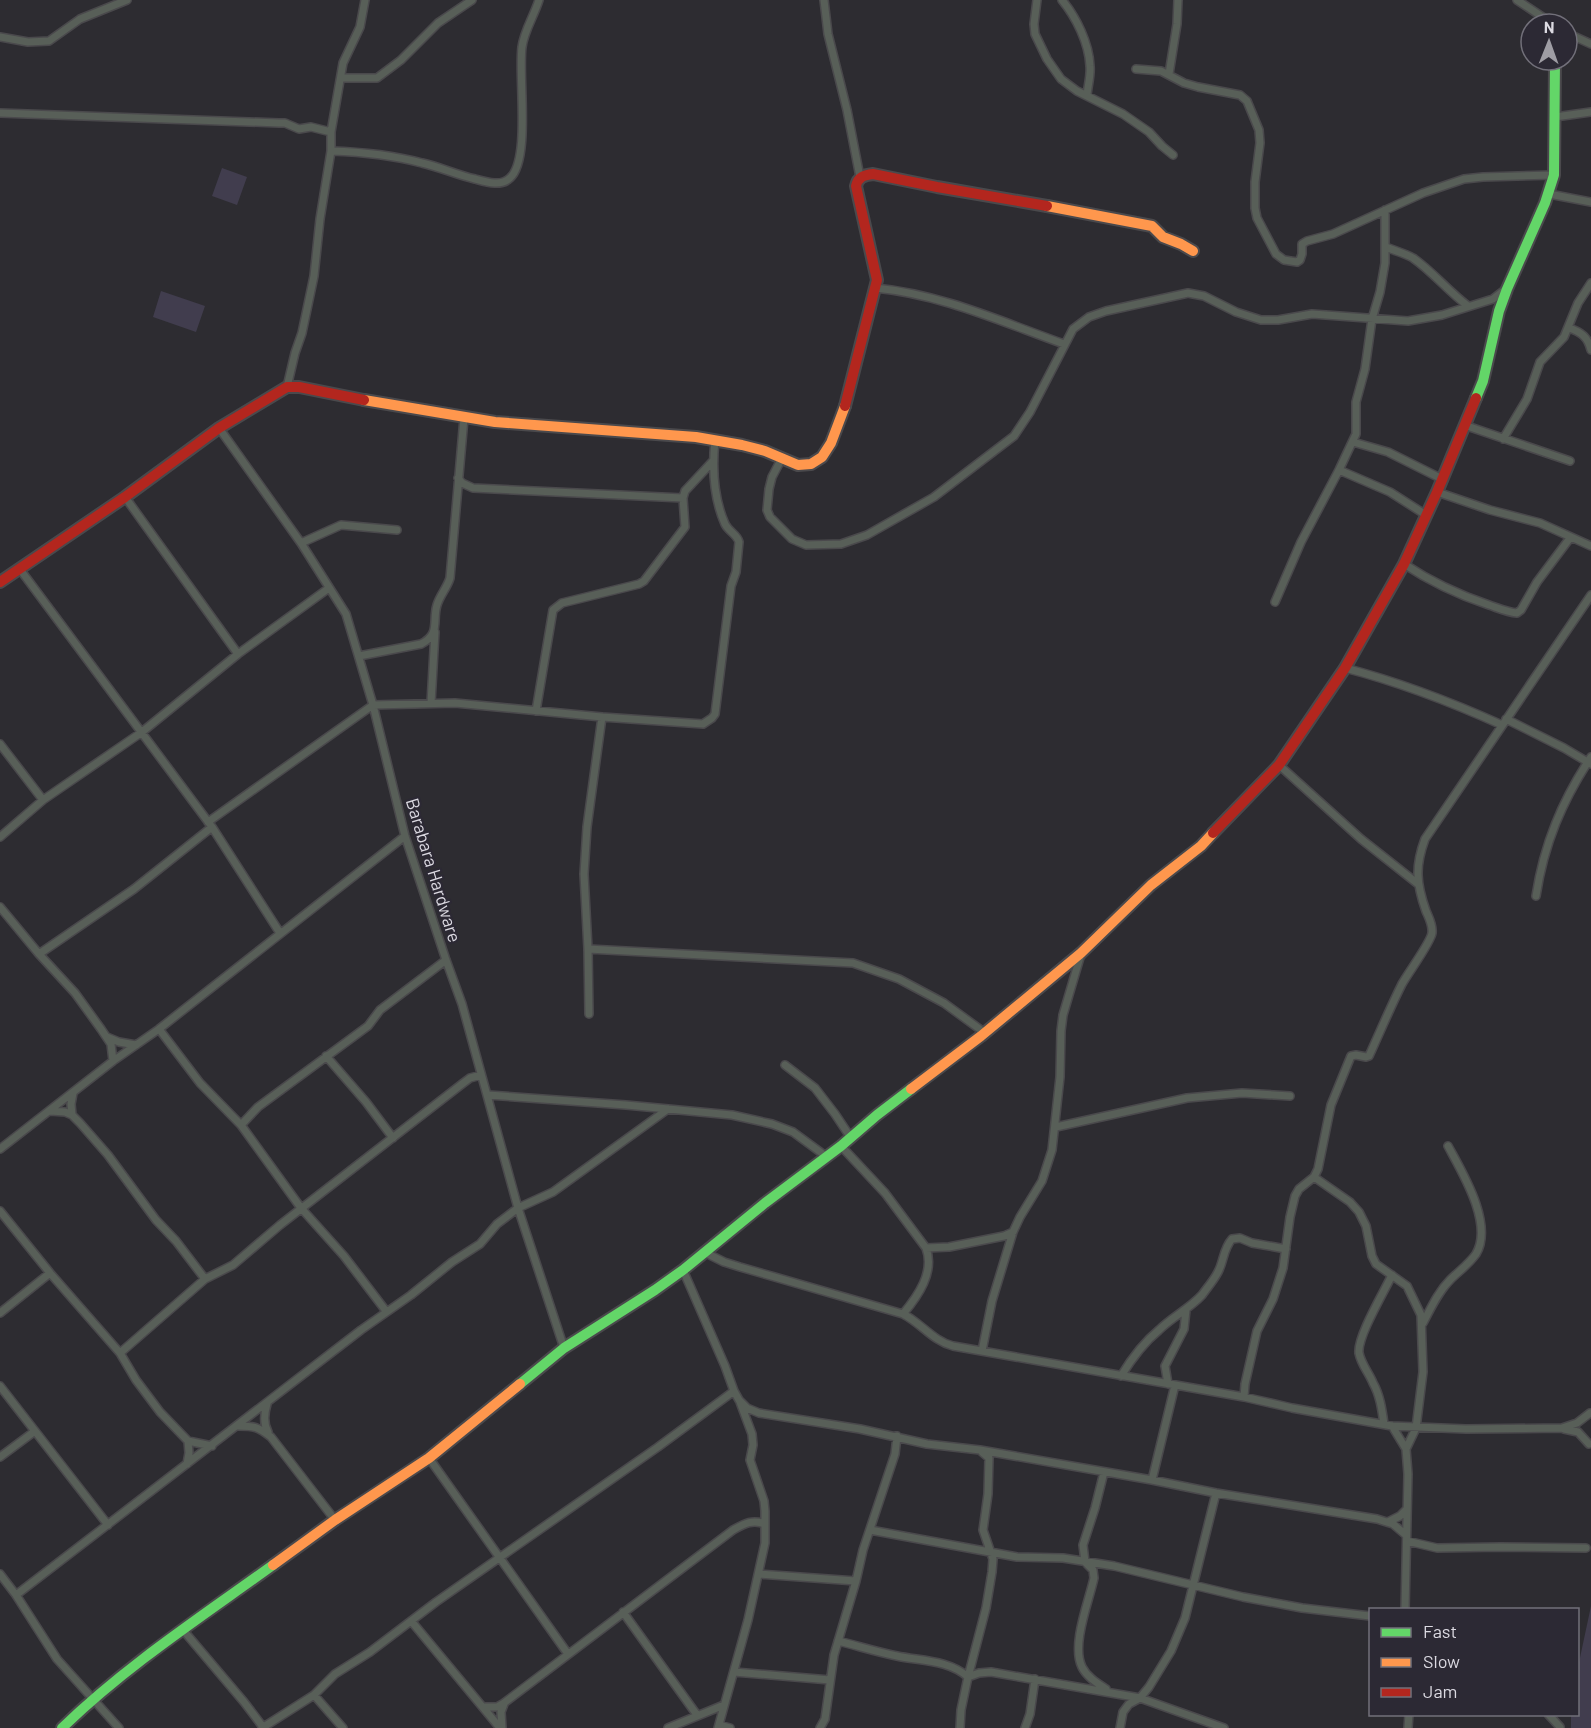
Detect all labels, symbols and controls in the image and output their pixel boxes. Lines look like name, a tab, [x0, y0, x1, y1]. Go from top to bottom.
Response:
north arrow	[1519, 12, 1579, 72]
text: N	[1544, 17, 1555, 36]
street label: Barabara Hardware	[402, 795, 466, 945]
legend	[1369, 1608, 1579, 1716]
text: Fast	[1423, 1620, 1457, 1642]
text: Slow	[1423, 1650, 1460, 1672]
text: Jam	[1423, 1680, 1457, 1702]

